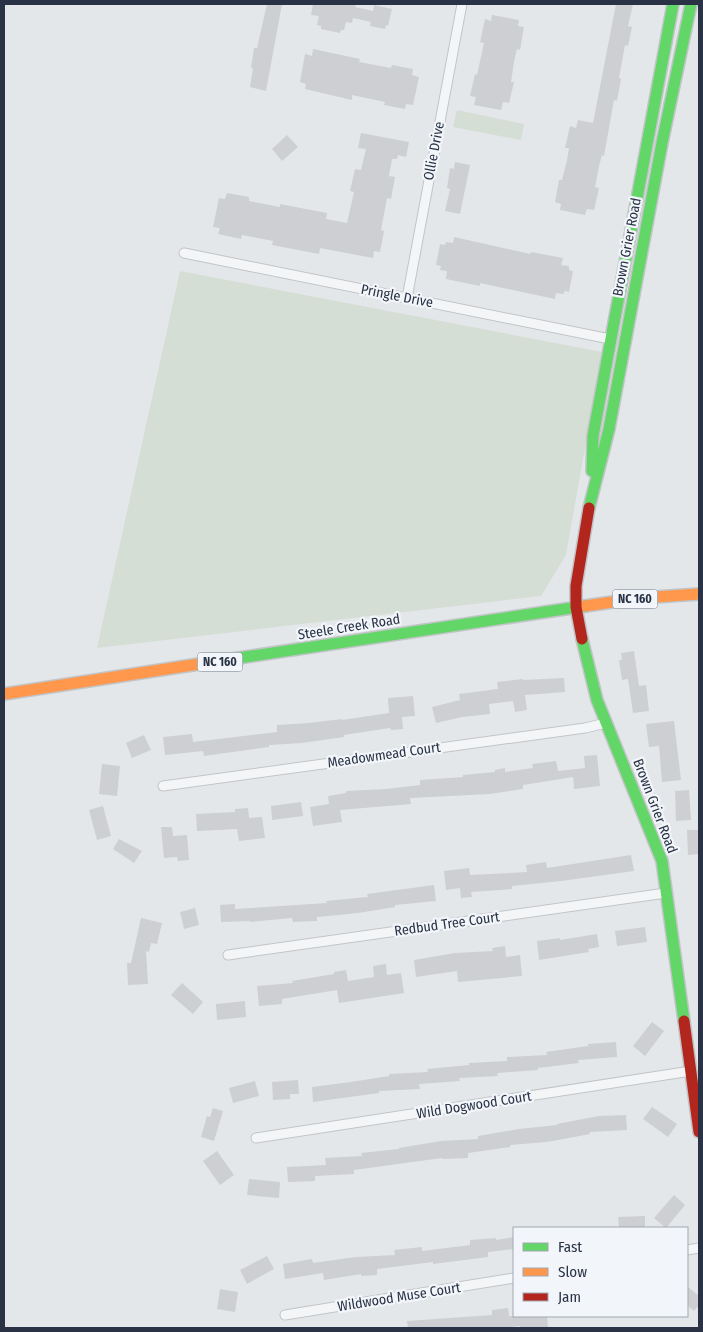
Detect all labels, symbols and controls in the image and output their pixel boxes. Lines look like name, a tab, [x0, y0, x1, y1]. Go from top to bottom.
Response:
street label: Ollie Drive	[420, 120, 448, 182]
street label: Brown Grier Road	[609, 196, 645, 298]
street label: Pringle Drive	[360, 281, 434, 311]
road number: NC 160	[612, 590, 658, 608]
street label: Steele Creek Road	[297, 611, 401, 643]
road number: NC 160	[198, 652, 242, 672]
street label: Meadowmead Court	[326, 739, 442, 771]
street label: Brown Grier Road	[629, 756, 681, 856]
street label: Redbud Tree Court	[393, 908, 501, 940]
street label: Wild Dogwood Court	[415, 1087, 533, 1122]
legend	[513, 1227, 688, 1317]
text: Fast	[558, 1238, 582, 1256]
text: Slow	[558, 1263, 587, 1281]
street label: Wildwood Muse Court	[336, 1279, 462, 1315]
text: Jam	[558, 1288, 581, 1306]

